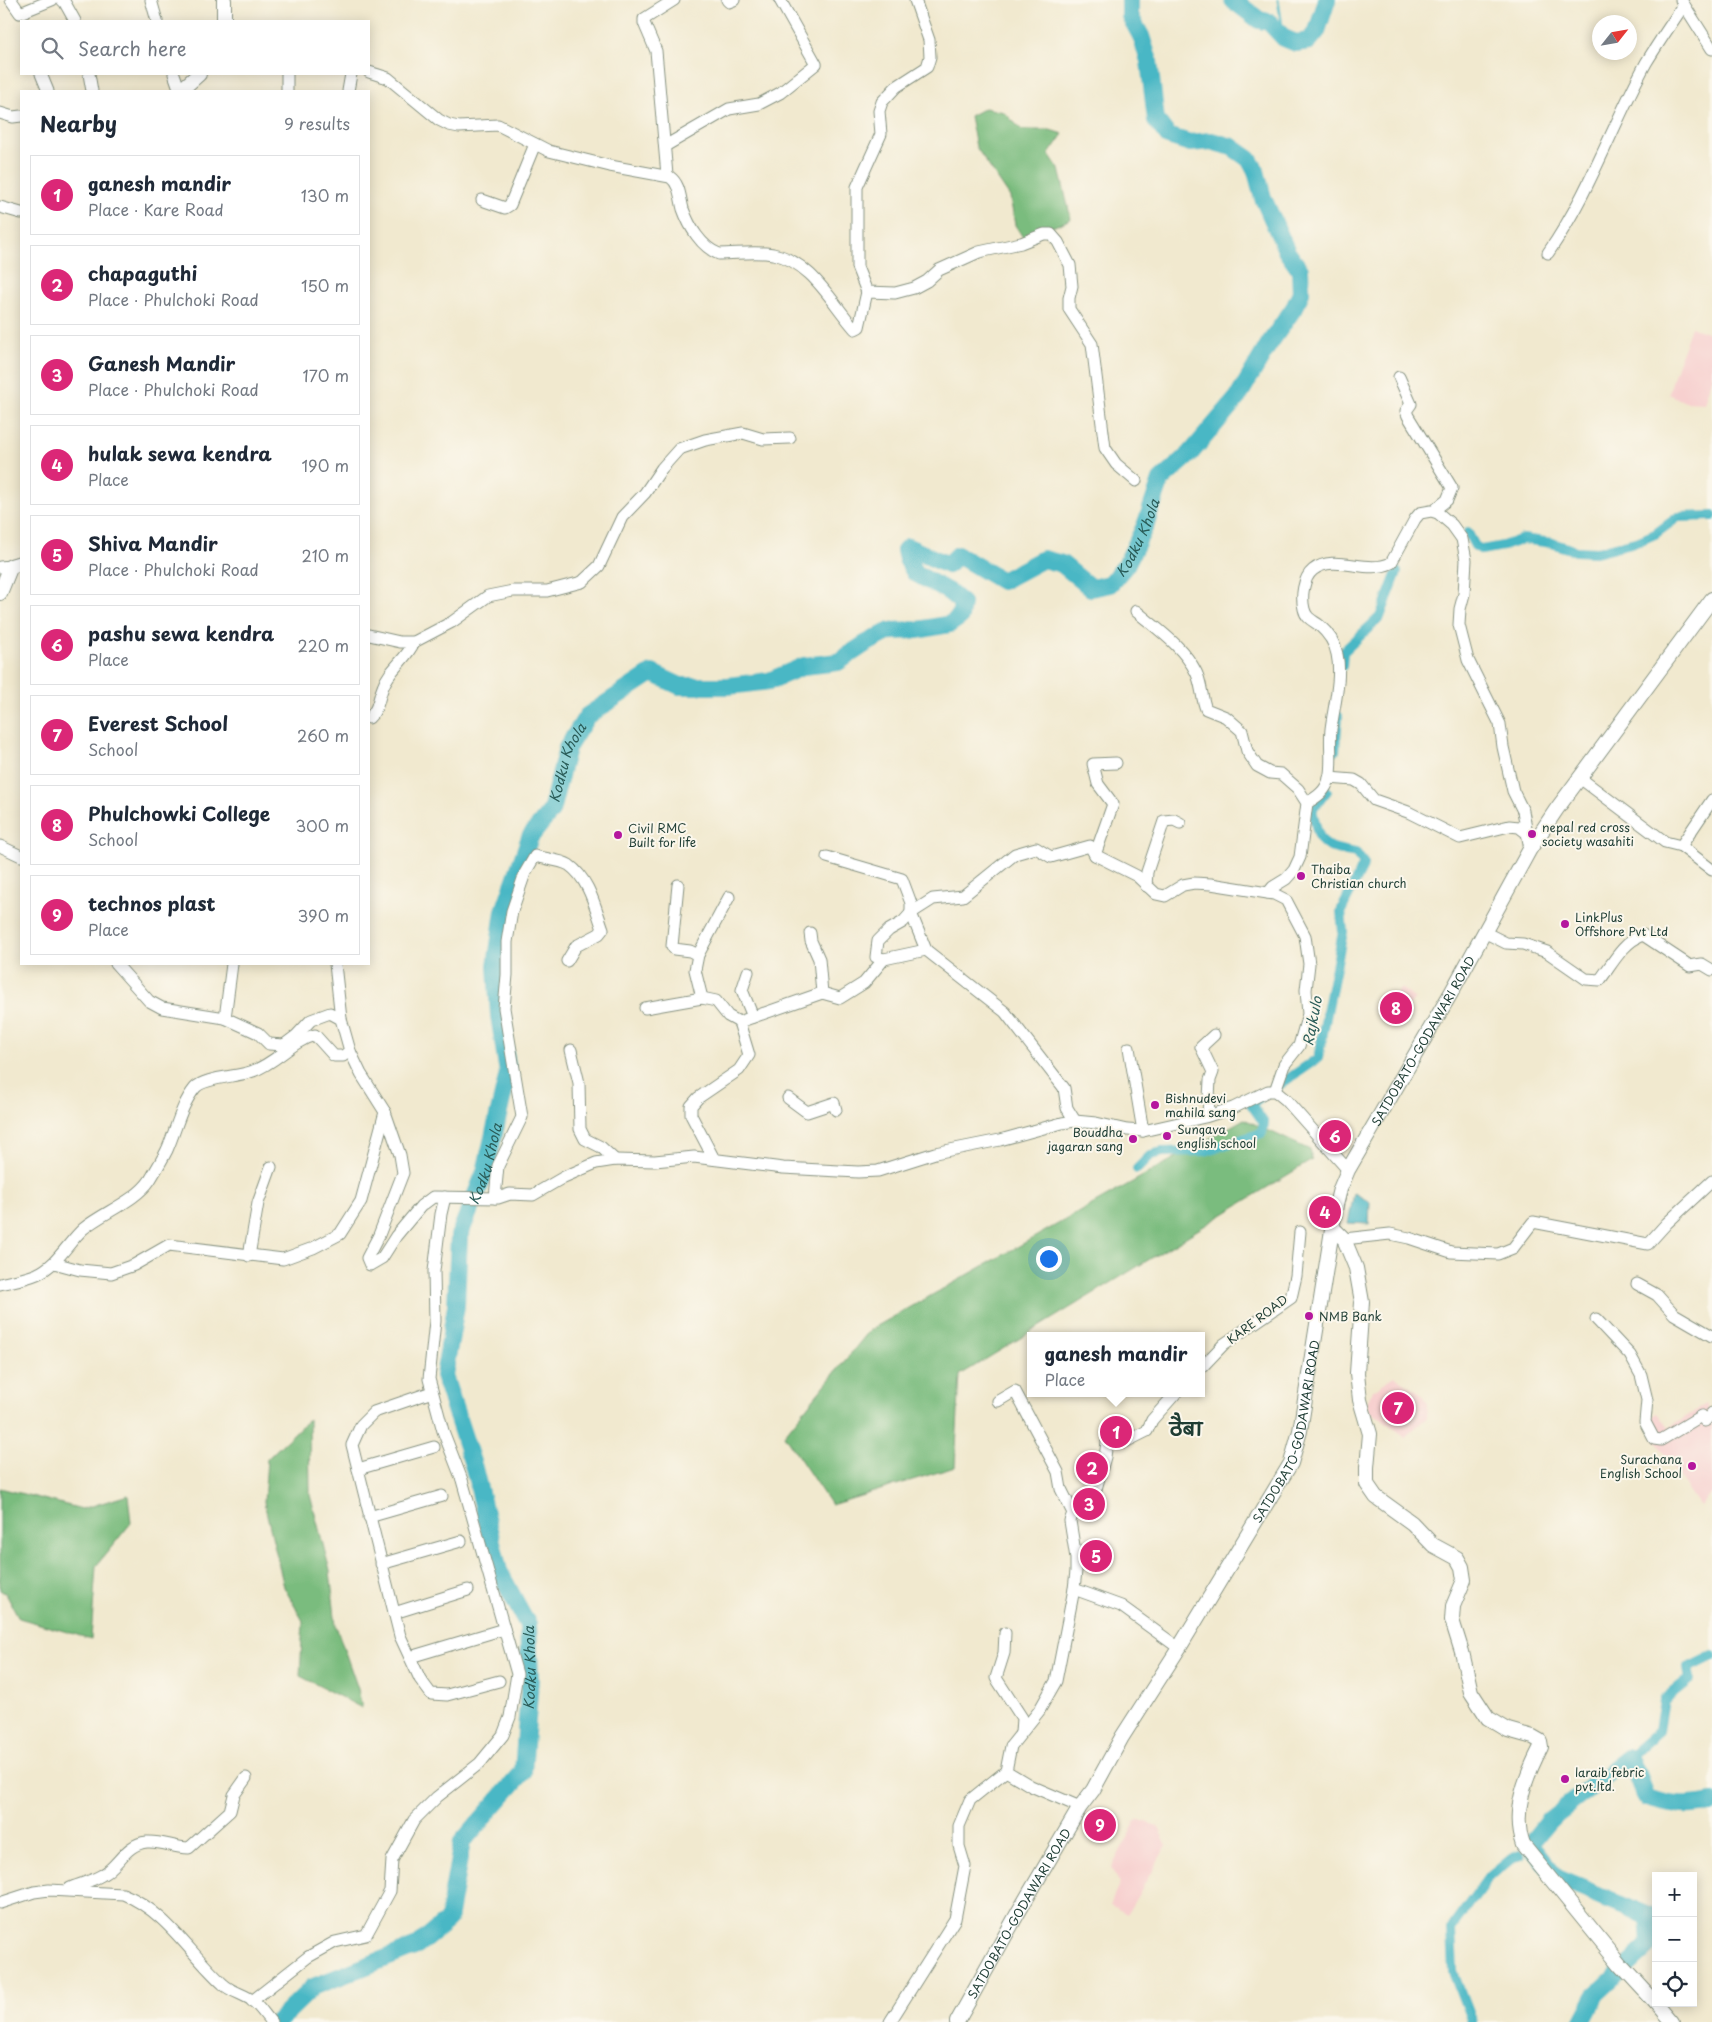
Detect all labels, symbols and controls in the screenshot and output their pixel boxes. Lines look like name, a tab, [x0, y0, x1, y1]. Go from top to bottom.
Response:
north arrow	[1592, 15, 1637, 60]
search box	[20, 20, 370, 75]
icon: search	[38, 34, 66, 62]
text: Search here	[78, 34, 187, 62]
text: Nearby	[40, 107, 117, 139]
text: 9 results	[284, 111, 350, 135]
text: ganesh mandir	[88, 169, 231, 197]
text: 1	[53, 183, 61, 207]
text: 130 m	[301, 183, 349, 207]
text: Place · Kare Road	[88, 197, 224, 221]
text: chapaguthi	[88, 259, 197, 287]
text: 2	[51, 273, 63, 297]
text: 150 m	[301, 273, 349, 297]
text: Place · Phulchoki Road	[88, 287, 259, 311]
text: Ganesh Mandir	[88, 349, 235, 377]
text: 3	[52, 363, 62, 387]
text: 170 m	[303, 363, 349, 387]
text: Place · Phulchoki Road	[88, 377, 259, 401]
text: hulak sewa kendra	[88, 439, 272, 467]
text: 4	[52, 453, 62, 477]
text: 190 m	[301, 453, 349, 477]
text: Place	[88, 467, 129, 491]
water label: Kodku Khola	[1110, 495, 1165, 581]
text: Shiva Mandir	[88, 529, 218, 557]
text: 5	[52, 543, 62, 567]
text: 210 m	[301, 543, 349, 567]
text: Place · Phulchoki Road	[88, 557, 259, 581]
text: pashu sewa kendra	[88, 619, 274, 647]
text: 6	[51, 633, 63, 657]
text: 220 m	[298, 633, 349, 657]
text: Place	[88, 647, 129, 671]
text: Everest School	[88, 709, 228, 737]
water label: Kodku Khola	[543, 718, 591, 805]
text: 7	[52, 723, 62, 747]
text: 260 m	[297, 723, 349, 747]
text: School	[88, 737, 138, 761]
text: Phulchowki College	[88, 799, 270, 827]
text: 8	[52, 813, 62, 837]
text: 300 m	[295, 813, 349, 837]
place label: nepal red cross society wasahiti	[1542, 818, 1634, 850]
place label: Civil RMC Built for life	[628, 819, 696, 851]
text: School	[88, 827, 138, 851]
marker: nepal red cross society wasahiti	[1526, 828, 1538, 840]
marker: Civil RMC Built for life	[612, 829, 624, 841]
place label: Thaiba Christian church	[1311, 860, 1407, 892]
marker: Thaiba Christian church	[1295, 870, 1307, 882]
text: technos plast	[88, 889, 216, 917]
text: 9	[52, 903, 62, 927]
text: 390 m	[298, 903, 349, 927]
place label: LinkPlus Offshore Pvt Ltd	[1575, 908, 1668, 940]
text: Place	[88, 917, 129, 941]
marker: LinkPlus Offshore Pvt Ltd	[1559, 918, 1571, 930]
street label: SATDOBATO-GODAWARI ROAD	[1367, 952, 1479, 1129]
pin: 8	[1380, 989, 1412, 1027]
water label: Rajkulo	[1297, 993, 1327, 1047]
place label: Bishnudevi mahila sang	[1165, 1089, 1236, 1121]
marker: Bishnudevi mahila sang	[1149, 1099, 1161, 1111]
pin: 6	[1319, 1117, 1351, 1155]
water label: Kodku Khola	[462, 1120, 507, 1207]
place label: Sungava english school	[1177, 1120, 1256, 1152]
place label: Bouddha jagaran sang	[1046, 1123, 1123, 1155]
marker: Sungava english school	[1161, 1130, 1173, 1142]
marker: Bouddha jagaran sang	[1127, 1133, 1139, 1145]
pin: 4	[1309, 1193, 1341, 1231]
your location	[1036, 1246, 1062, 1272]
street label: KARE ROAD	[1223, 1290, 1291, 1348]
place label: NMB Bank	[1319, 1307, 1382, 1325]
marker: NMB Bank	[1303, 1310, 1315, 1322]
popup	[1027, 1332, 1205, 1397]
text: ganesh mandir	[1044, 1339, 1188, 1367]
street label: SATDOBATO-GODAWARI ROAD	[1248, 1339, 1323, 1526]
text: Place	[1044, 1367, 1085, 1391]
pin: 7	[1382, 1389, 1414, 1427]
district label: ठैबा	[1168, 1412, 1204, 1442]
pin: 1	[1100, 1413, 1132, 1451]
pin: 2	[1076, 1449, 1108, 1487]
place label: Surachana English School	[1600, 1450, 1682, 1482]
marker: Surachana English School	[1686, 1460, 1698, 1472]
pin: 3	[1073, 1485, 1105, 1523]
pin: 5	[1080, 1537, 1112, 1575]
water label: Kodku Khola	[517, 1624, 541, 1710]
place label: laraib febric pvt.ltd.	[1575, 1763, 1644, 1795]
marker: laraib febric pvt.ltd.	[1559, 1773, 1571, 1785]
pin: 9	[1084, 1806, 1116, 1844]
street label: SATDOBATO-GODAWARI ROAD	[963, 1825, 1075, 2002]
map controls	[1652, 1872, 1697, 2007]
button: +	[1652, 1872, 1697, 1917]
button: −	[1652, 1917, 1697, 1962]
button: locate	[1652, 1962, 1697, 2007]

